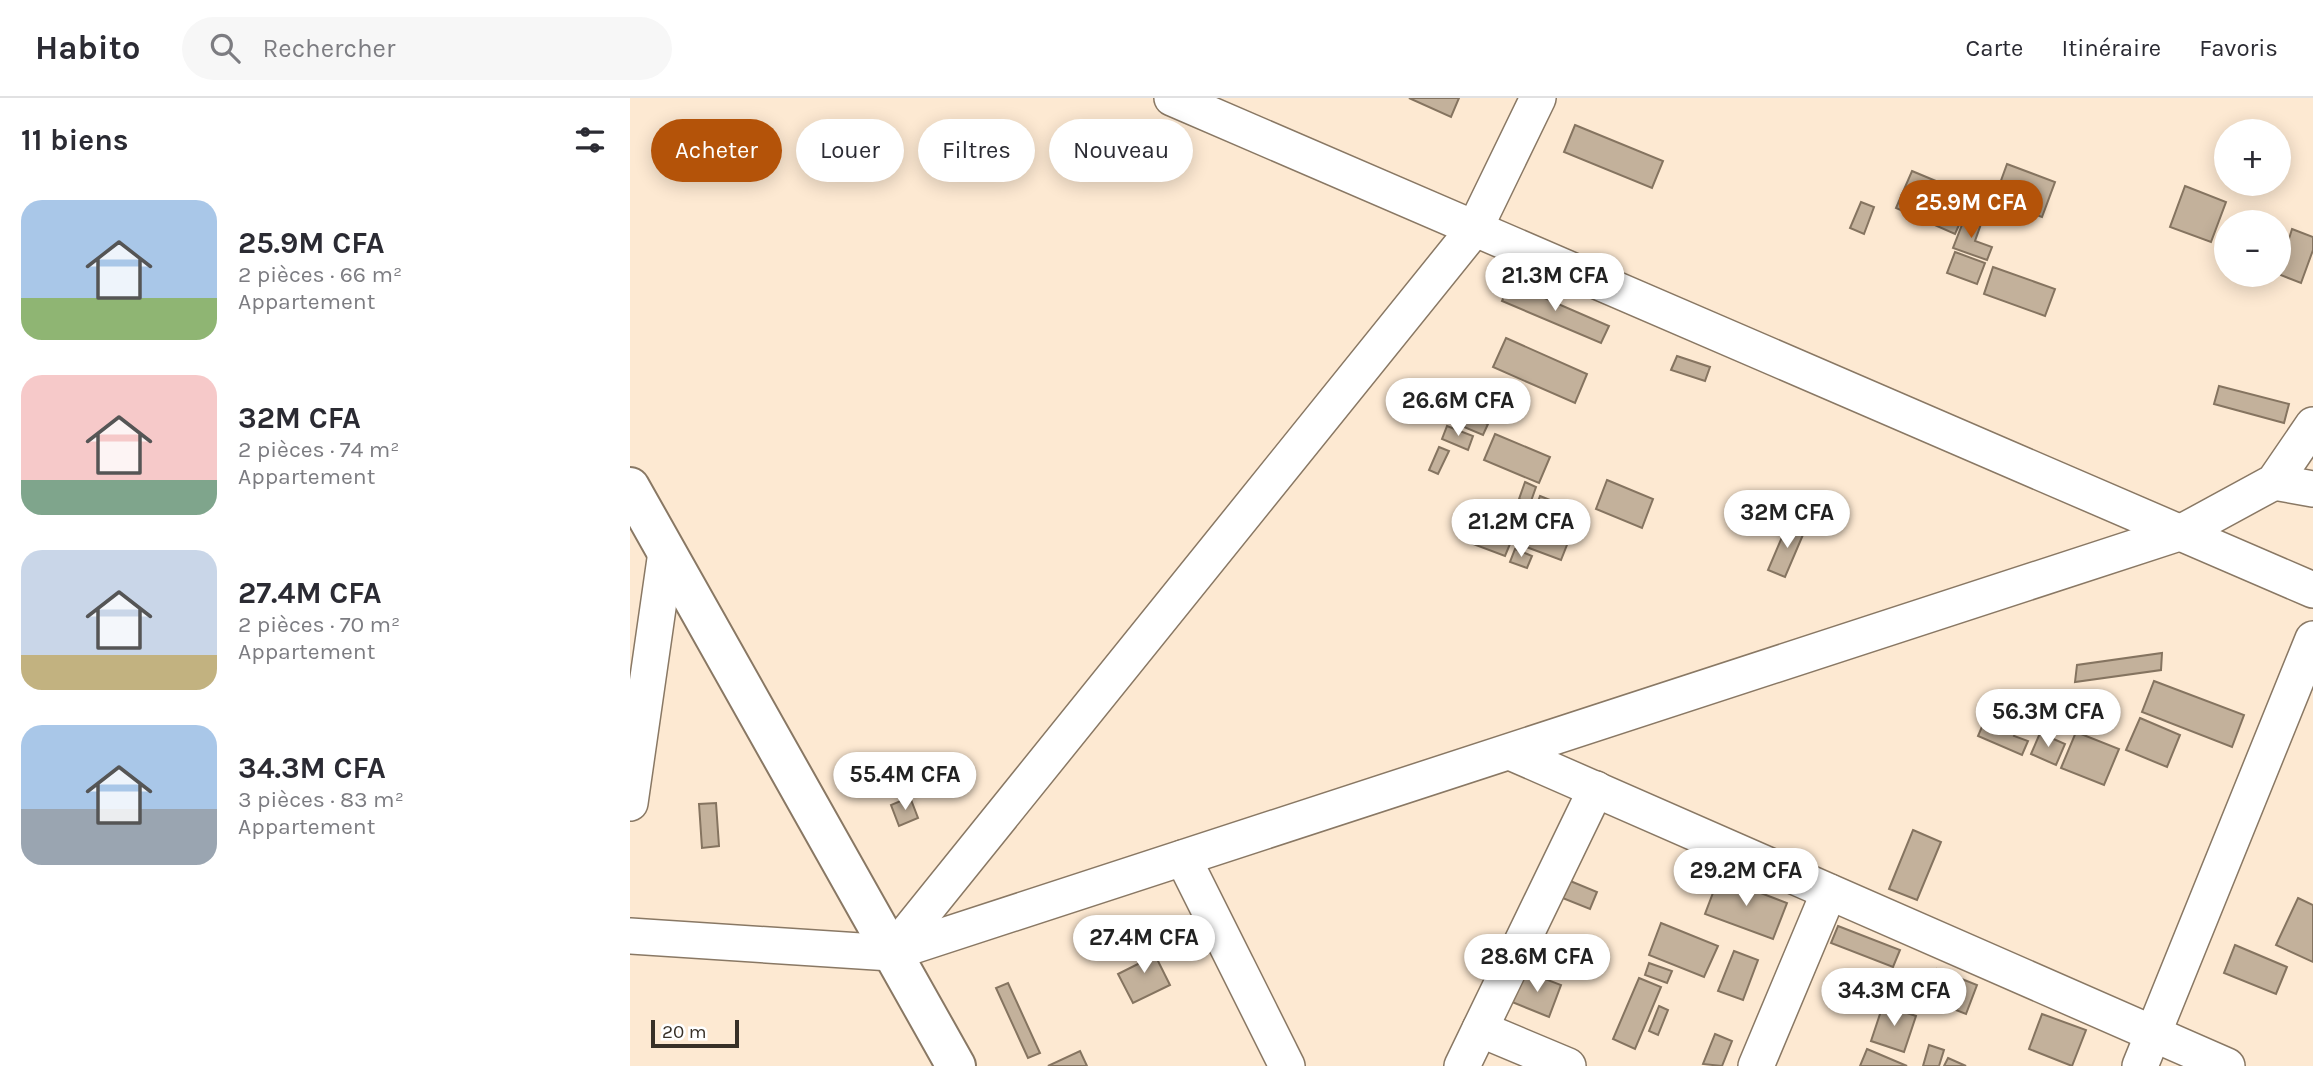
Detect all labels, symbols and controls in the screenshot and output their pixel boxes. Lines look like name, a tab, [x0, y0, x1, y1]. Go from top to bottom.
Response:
search box	[182, 17, 672, 80]
text: Habito	[35, 29, 140, 67]
icon: search	[206, 29, 244, 67]
text: Rechercher	[262, 33, 395, 64]
text: Carte	[1965, 34, 2023, 62]
text: Itinéraire	[2061, 34, 2161, 62]
text: Favoris	[2199, 34, 2278, 62]
chip: Acheter	[651, 119, 782, 182]
chip: Louer	[796, 119, 904, 182]
chip: Filtres	[918, 119, 1035, 182]
chip: Nouveau	[1049, 119, 1193, 182]
map controls	[2214, 119, 2291, 287]
button: +	[2214, 119, 2291, 196]
icon: filters	[571, 121, 609, 159]
text: 11 biens	[21, 122, 129, 158]
pin: 25.9M CFA	[1891, 180, 2051, 240]
text: 25.9M CFA	[1915, 189, 2027, 216]
button: −	[2214, 210, 2291, 287]
text: 25.9M CFA	[238, 225, 384, 261]
icon: home	[77, 228, 161, 312]
pin: 21.3M CFA	[1475, 254, 1635, 313]
text: 2 pièces · 66 m²	[238, 261, 402, 288]
text: 21.3M CFA	[1501, 262, 1609, 289]
text: Appartement	[238, 288, 375, 315]
pin: 26.6M CFA	[1378, 378, 1538, 438]
text: 26.6M CFA	[1402, 387, 1514, 414]
text: 32M CFA	[238, 400, 361, 436]
icon: home	[77, 403, 161, 487]
text: 2 pièces · 74 m²	[238, 436, 400, 463]
text: Appartement	[238, 463, 375, 490]
pin: 32M CFA	[1722, 490, 1852, 550]
text: 32M CFA	[1740, 499, 1834, 526]
pin: 21.2M CFA	[1441, 500, 1601, 559]
text: 21.2M CFA	[1468, 508, 1574, 535]
text: 27.4M CFA	[238, 575, 381, 611]
icon: home	[77, 578, 161, 662]
text: 2 pièces · 70 m²	[238, 611, 400, 638]
text: Appartement	[238, 638, 375, 665]
pin: 56.3M CFA	[1968, 690, 2128, 749]
text: 56.3M CFA	[1992, 698, 2104, 725]
text: 34.3M CFA	[238, 750, 386, 786]
pin: 55.4M CFA	[825, 752, 985, 812]
icon: home	[77, 753, 161, 837]
text: 55.4M CFA	[849, 761, 961, 788]
text: 3 pièces · 83 m²	[238, 786, 404, 813]
text: Appartement	[238, 813, 375, 840]
pin: 29.2M CFA	[1666, 848, 1826, 908]
text: 29.2M CFA	[1690, 857, 1802, 884]
pin: 27.4M CFA	[1064, 916, 1224, 975]
text: 27.4M CFA	[1089, 924, 1199, 951]
pin: 28.6M CFA	[1457, 934, 1617, 994]
text: 28.6M CFA	[1480, 943, 1594, 970]
pin: 34.3M CFA	[1814, 968, 1974, 1028]
text: 34.3M CFA	[1837, 977, 1951, 1004]
scale bar	[651, 1017, 738, 1049]
text: 20 m	[662, 1021, 707, 1043]

